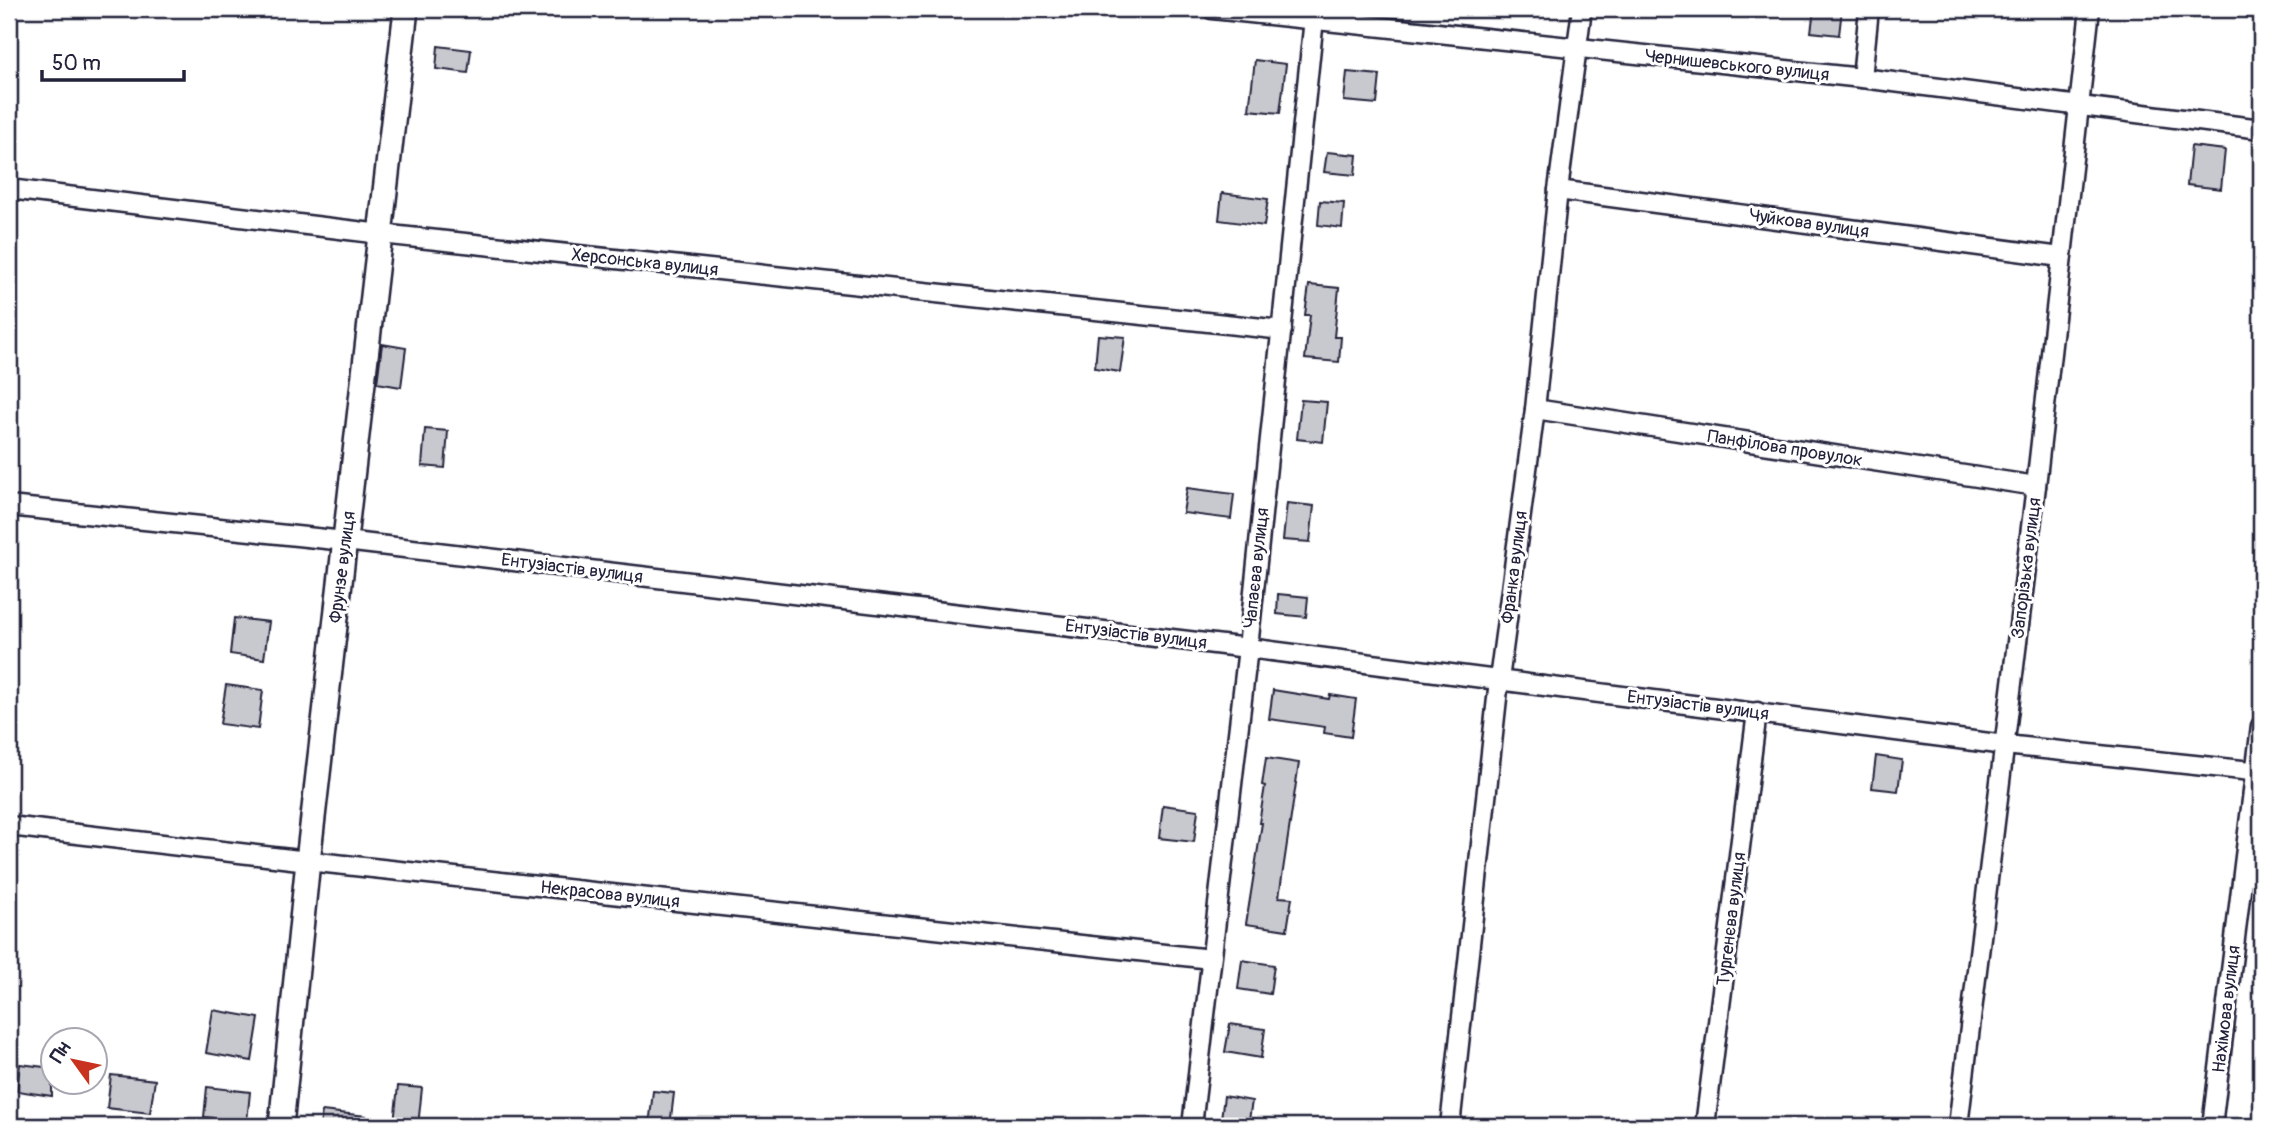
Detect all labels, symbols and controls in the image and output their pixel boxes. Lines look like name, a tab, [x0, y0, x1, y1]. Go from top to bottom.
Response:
scale bar	[42, 38, 184, 82]
street label: Чернишевського вулиця	[1644, 44, 1830, 87]
text: 50 m	[52, 50, 101, 77]
street label: Чуйкова вулиця	[1747, 204, 1870, 243]
street label: Херсонська вулиця	[570, 243, 720, 282]
street label: Панфілова провулок	[1706, 425, 1864, 472]
street label: Запорізька вулиця	[2006, 496, 2047, 640]
street label: Чапаєва вулиця	[1239, 507, 1274, 630]
street label: Франка вулиця	[1496, 509, 1533, 625]
street label: Фрунзе вулиця	[324, 510, 361, 624]
street label: Ентузіастів вулиця	[500, 548, 644, 589]
street label: Ентузіастів вулиця	[1064, 614, 1208, 655]
street label: Ентузіастів вулиця	[1626, 685, 1770, 726]
street label: Тургенєва вулиця	[1712, 851, 1751, 987]
street label: Некрасова вулиця	[539, 876, 681, 913]
street label: Нахімова вулиця	[2207, 944, 2246, 1074]
north arrow	[38, 1026, 108, 1096]
text: Пн	[45, 1037, 76, 1068]

